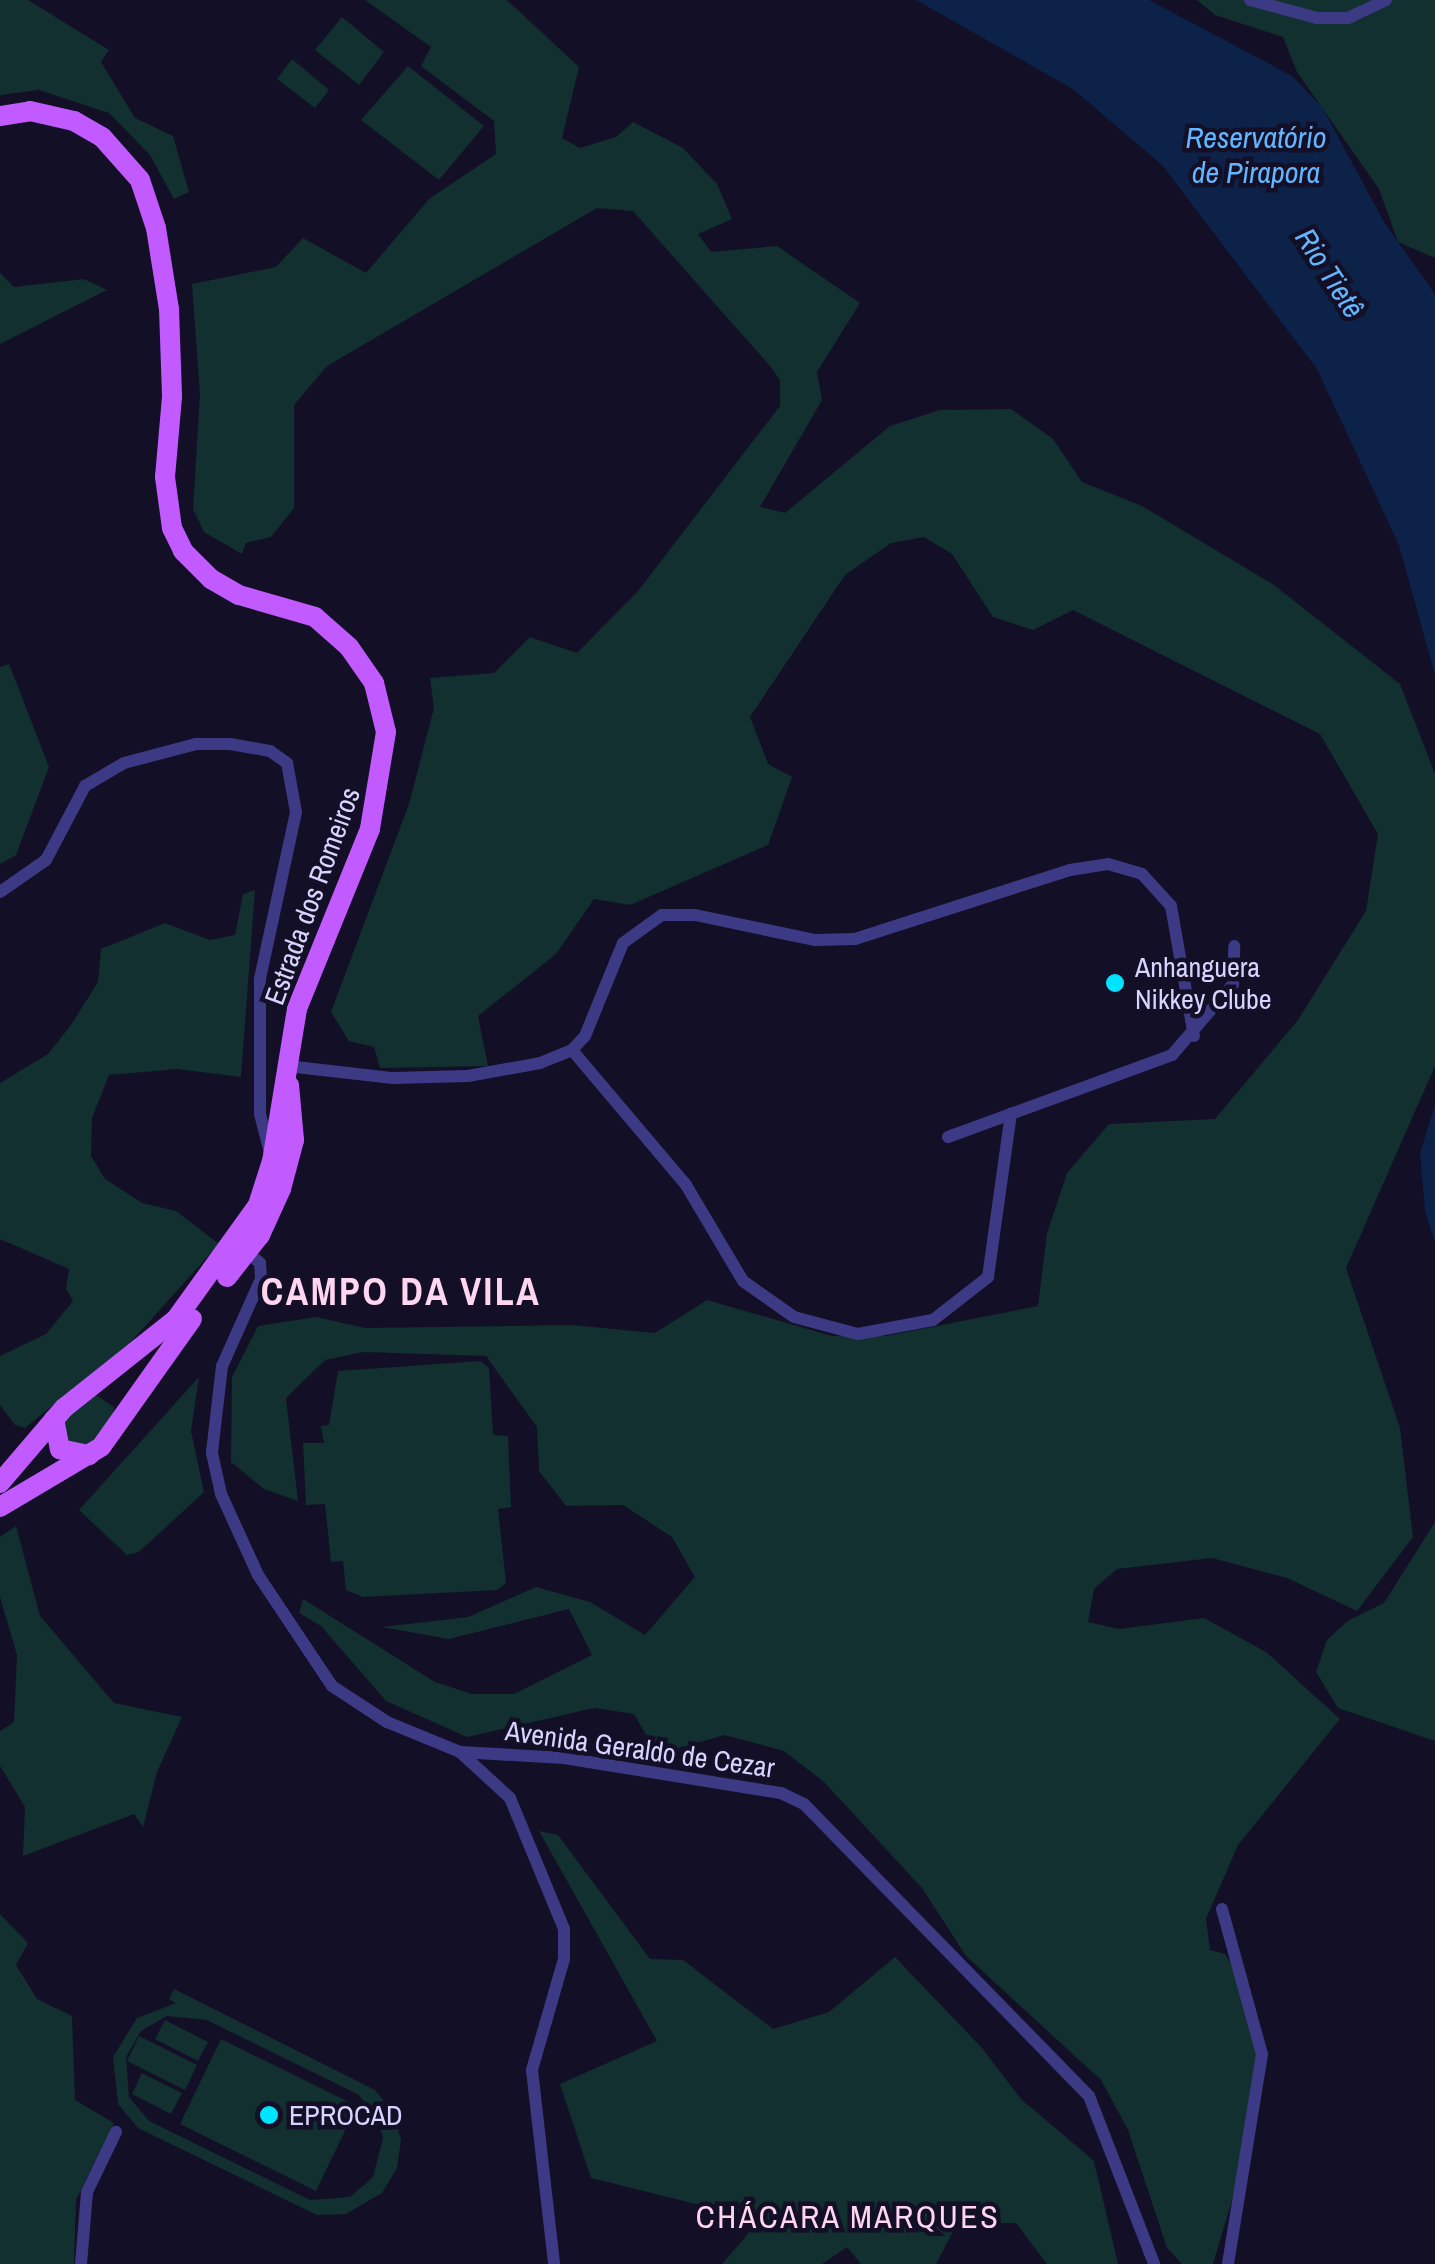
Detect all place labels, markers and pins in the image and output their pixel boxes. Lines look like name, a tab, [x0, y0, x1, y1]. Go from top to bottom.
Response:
place label: Anhanguera Nikkey Clube	[1135, 950, 1272, 1016]
marker: Anhanguera Nikkey Clube	[1104, 972, 1126, 994]
place label: EPROCAD	[289, 2098, 403, 2132]
marker: EPROCAD	[258, 2104, 280, 2126]

